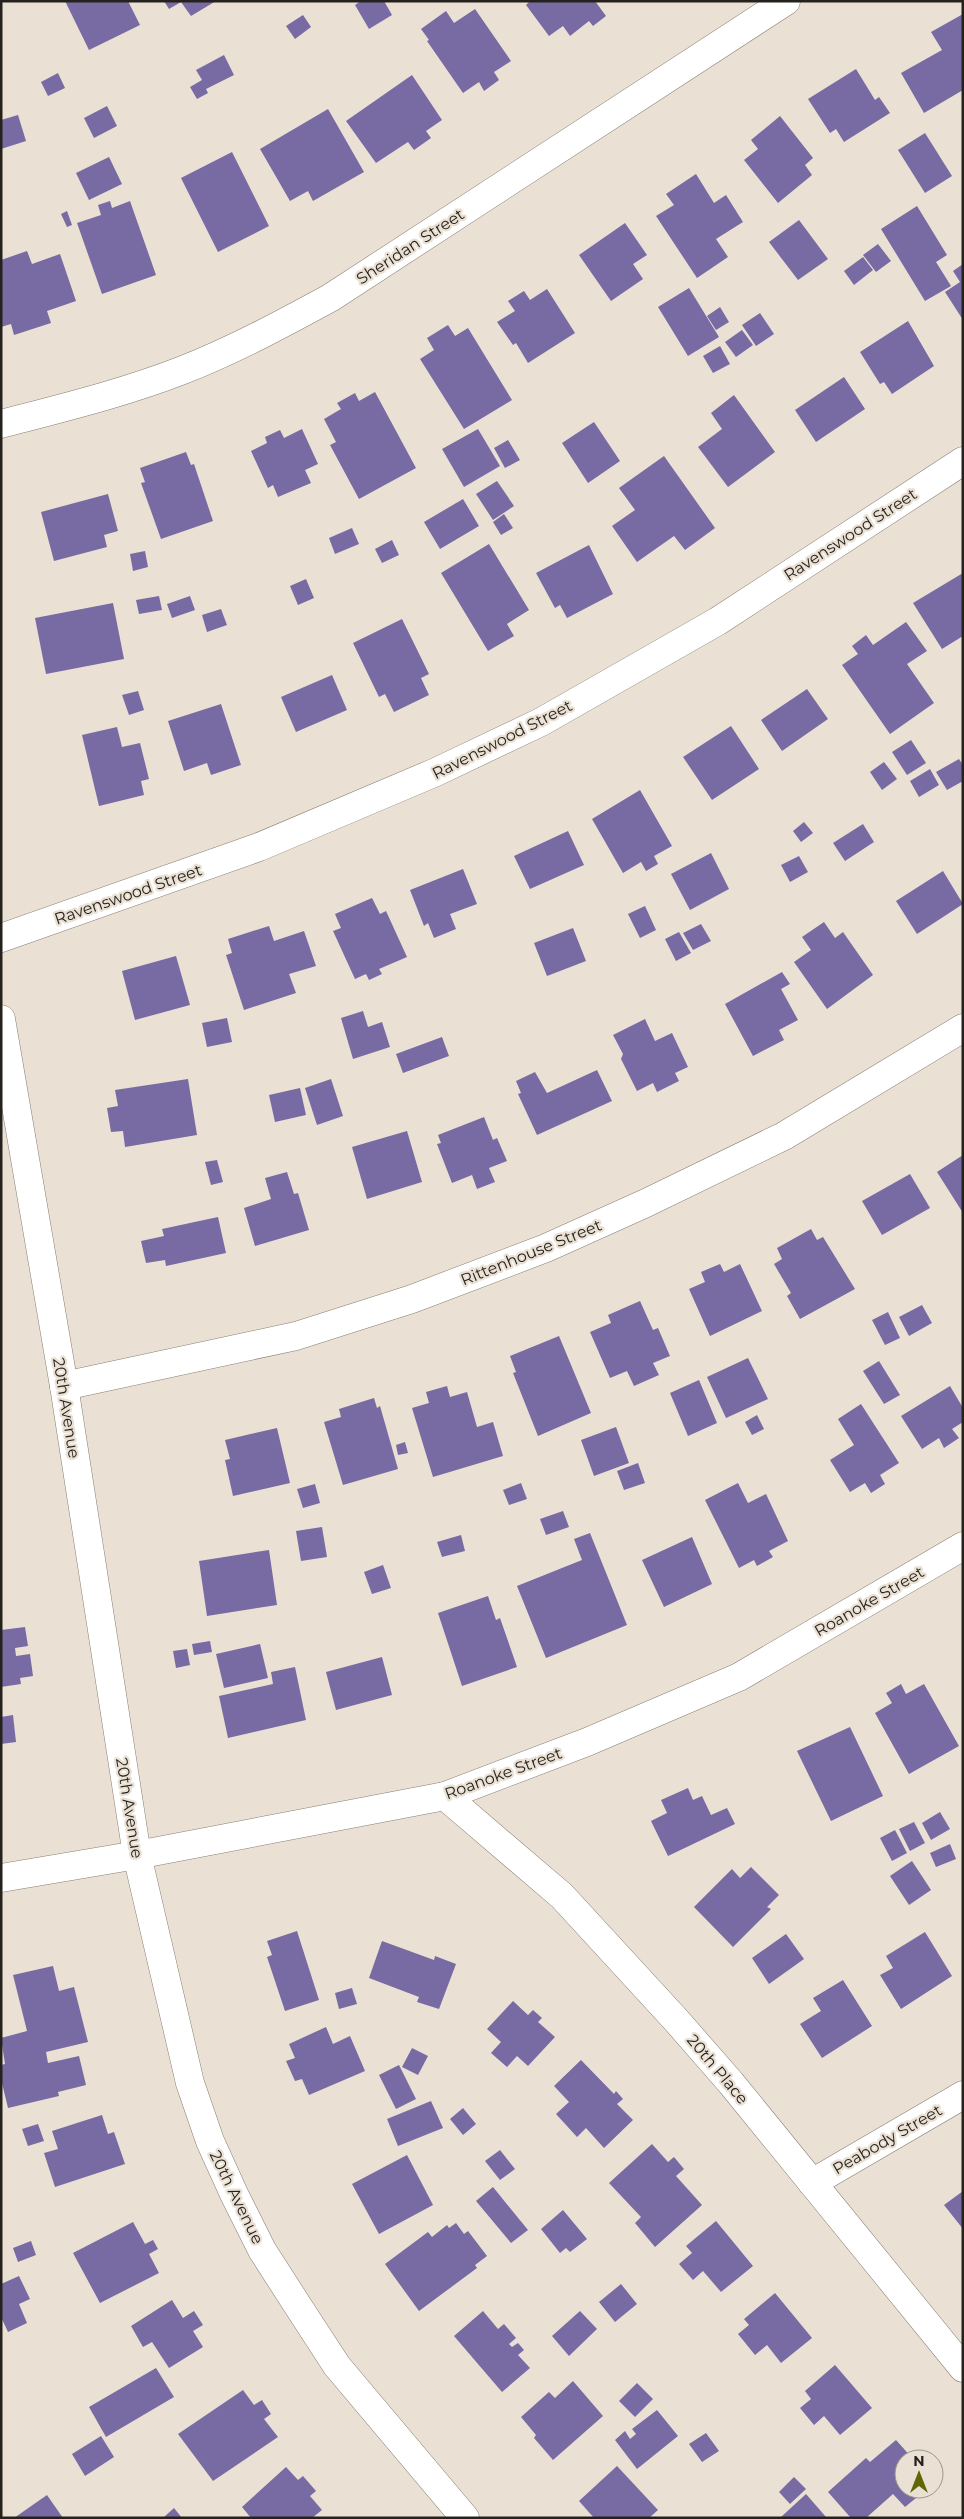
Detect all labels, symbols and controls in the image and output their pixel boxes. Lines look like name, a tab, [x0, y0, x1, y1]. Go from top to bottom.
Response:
street label: Sheridan Street	[353, 204, 468, 288]
street label: Ravenswood Street	[780, 484, 921, 584]
street label: Ravenswood Street	[429, 696, 576, 783]
street label: Ravenswood Street	[52, 860, 205, 929]
street label: Rittenhouse Street	[458, 1215, 605, 1289]
street label: 20th Avenue	[49, 1356, 84, 1460]
street label: Roanoke Street	[811, 1562, 928, 1640]
street label: Roanoke Street	[442, 1743, 565, 1803]
street label: 20th Avenue	[112, 1756, 147, 1860]
street label: 20th Place	[683, 2031, 752, 2108]
street label: Peabody Street	[829, 2100, 946, 2178]
street label: 20th Avenue	[206, 2147, 267, 2247]
north arrow	[894, 2449, 944, 2499]
text: N	[913, 2452, 925, 2470]

